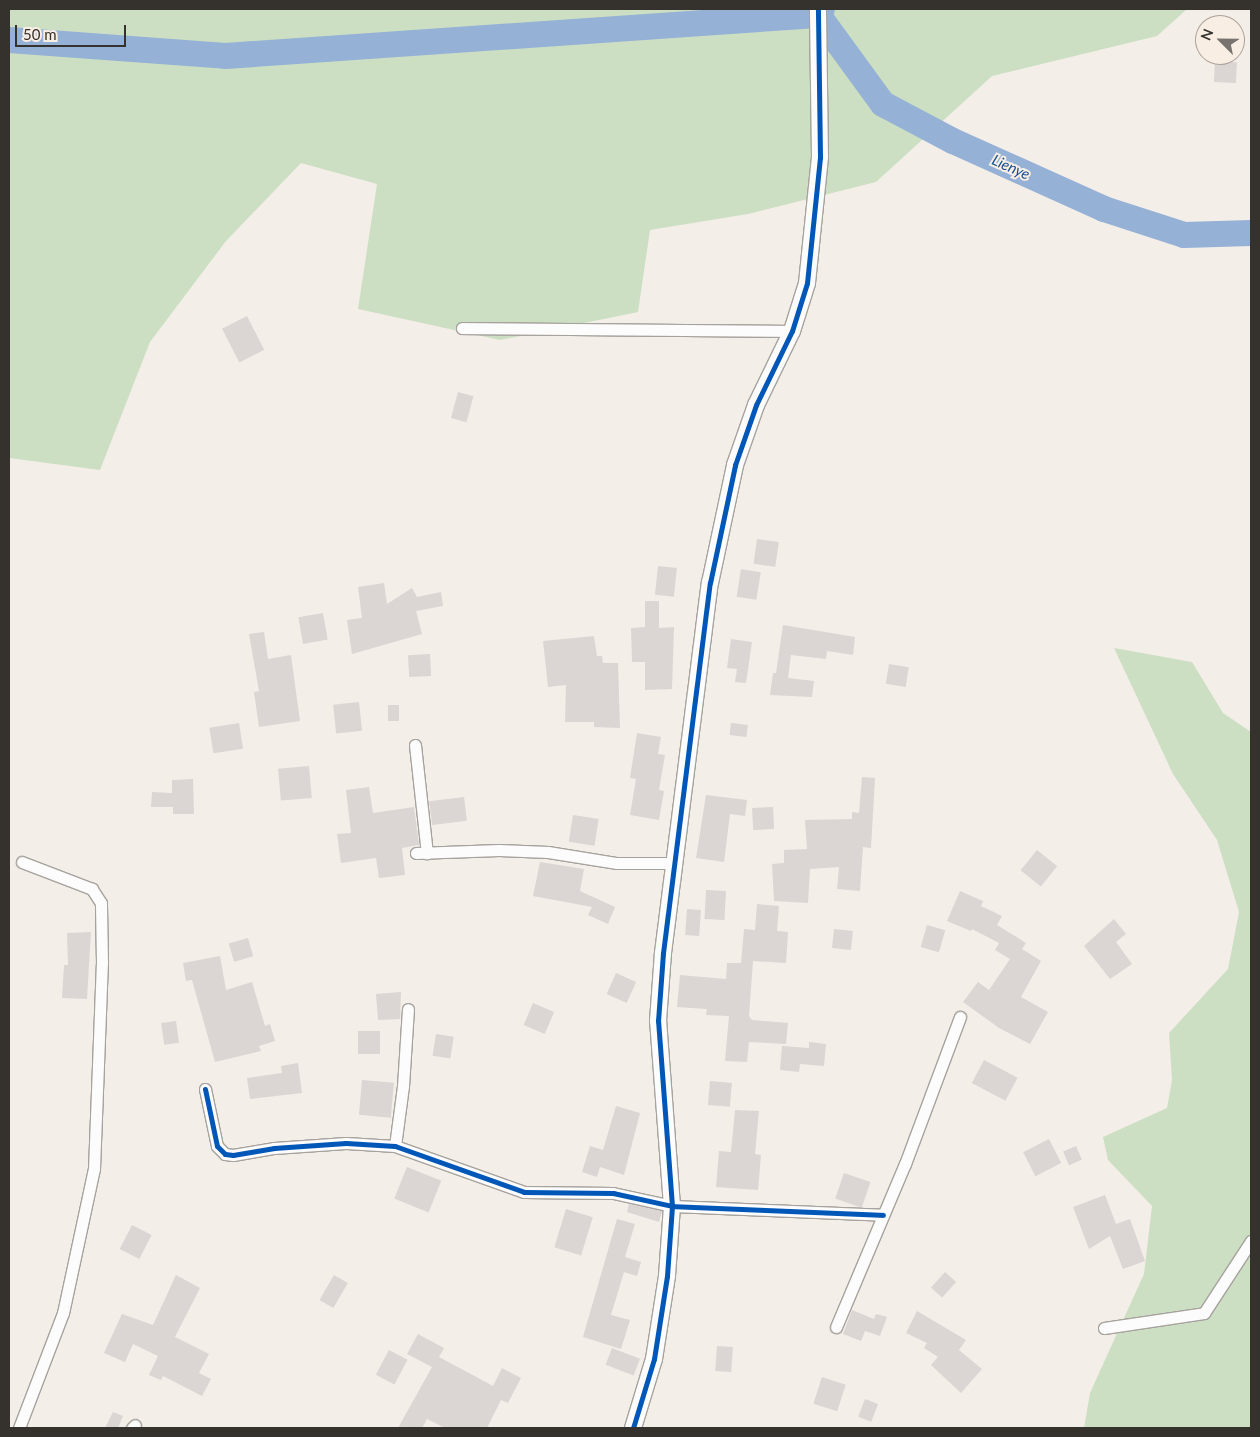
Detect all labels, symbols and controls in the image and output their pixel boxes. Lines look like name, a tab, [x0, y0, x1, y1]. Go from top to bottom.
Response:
scale bar	[18, 15, 129, 47]
north arrow	[1195, 15, 1245, 65]
text: 50 m	[23, 25, 57, 43]
text: N	[1197, 26, 1217, 43]
water label: Lienye	[989, 151, 1033, 183]

